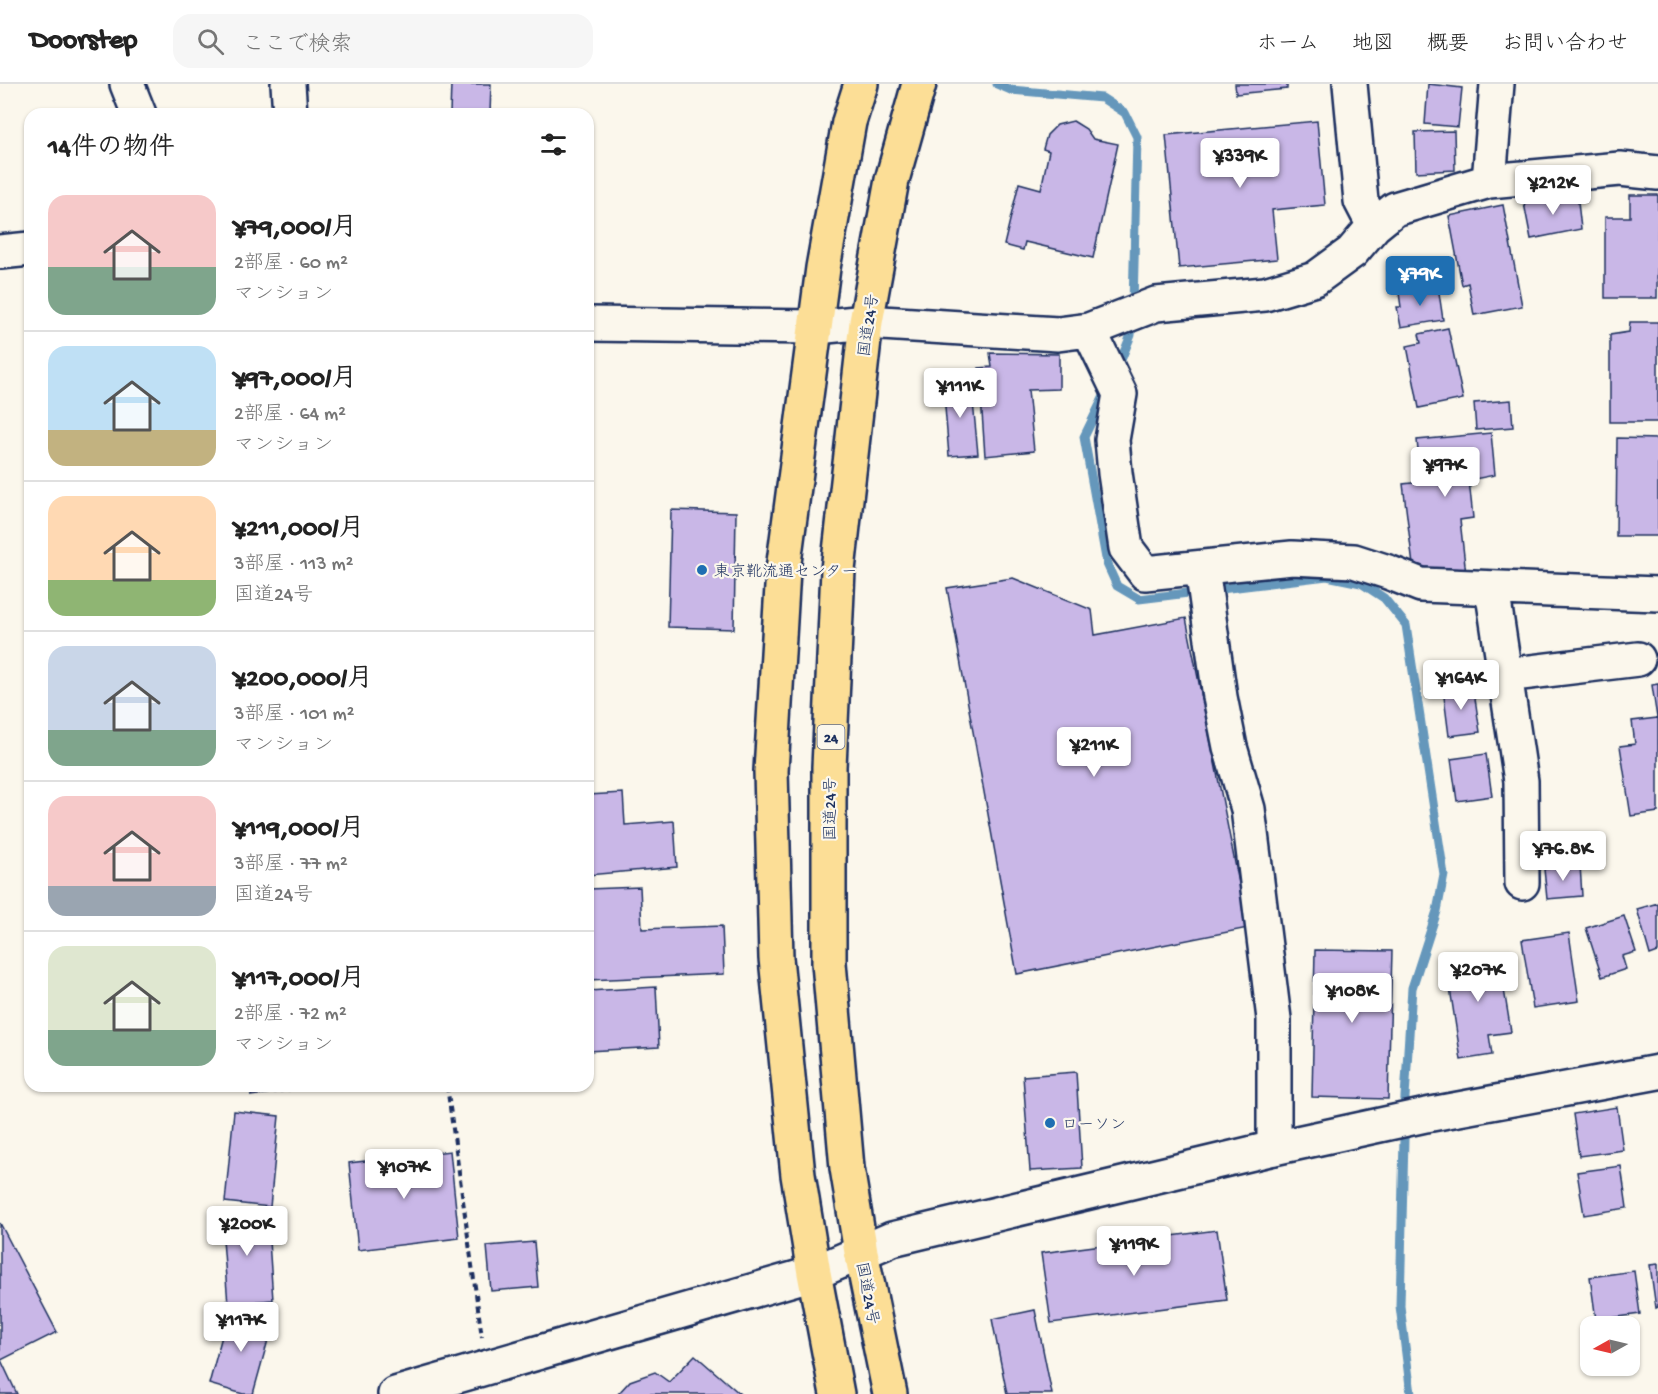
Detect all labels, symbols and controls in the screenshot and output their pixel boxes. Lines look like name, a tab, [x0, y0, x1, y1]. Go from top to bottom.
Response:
search box	[173, 14, 593, 68]
text: Doorstep	[30, 25, 137, 58]
icon: search	[194, 25, 227, 58]
text: ここで検索	[242, 33, 352, 59]
text: ホーム	[1257, 33, 1319, 58]
text: 地図	[1352, 33, 1394, 58]
text: 概要	[1427, 33, 1469, 58]
text: お問い合わせ	[1502, 33, 1628, 58]
icon: filters	[537, 128, 570, 161]
text: 14件の物件	[48, 134, 175, 165]
pin: ¥339K	[1198, 138, 1282, 189]
text: ¥339K	[1214, 146, 1266, 169]
pin: ¥212K	[1511, 165, 1595, 216]
text: ¥212K	[1529, 173, 1577, 196]
text: ¥79,000/月	[234, 214, 357, 245]
icon: home	[96, 219, 168, 291]
text: 2部屋 · 60 m²	[234, 253, 348, 276]
pin: ¥79K	[1384, 256, 1456, 307]
text: ¥79K	[1400, 264, 1440, 287]
text: マンション	[234, 284, 333, 307]
street label: 国道24号	[856, 293, 884, 358]
text: ¥97,000/月	[234, 365, 357, 396]
pin: ¥111K	[918, 368, 1002, 419]
icon: home	[96, 370, 168, 442]
text: ¥111K	[938, 376, 982, 399]
text: 2部屋 · 64 m²	[234, 404, 346, 427]
text: マンション	[234, 435, 333, 458]
pin: ¥97K	[1409, 447, 1481, 498]
text: ¥97K	[1425, 455, 1465, 478]
text: ¥211,000/月	[234, 515, 365, 546]
icon: home	[96, 520, 168, 592]
text: 3部屋 · 113 m²	[234, 554, 354, 577]
place label: 東京靴流通センター	[714, 562, 857, 583]
marker: 東京靴流通センター	[695, 563, 709, 577]
text: 国道24号	[234, 585, 313, 608]
pin: ¥164K	[1419, 660, 1503, 711]
text: ¥200,000/月	[234, 665, 373, 696]
text: ¥164K	[1437, 668, 1485, 691]
icon: home	[96, 670, 168, 742]
text: 3部屋 · 101 m²	[234, 704, 355, 727]
road number: 24	[818, 725, 844, 749]
pin: ¥211K	[1052, 727, 1136, 778]
text: マンション	[234, 735, 333, 758]
text: ¥211K	[1071, 735, 1117, 758]
street label: 国道24号	[822, 777, 842, 841]
text: ¥119,000/月	[234, 815, 365, 846]
icon: home	[96, 820, 168, 892]
pin: ¥76.8K	[1514, 831, 1612, 882]
text: ¥76.8K	[1534, 839, 1592, 862]
text: 3部屋 · 77 m²	[234, 854, 348, 877]
text: 国道24号	[234, 885, 313, 908]
pin: ¥207K	[1436, 952, 1520, 1003]
text: ¥207K	[1452, 960, 1504, 983]
text: ¥117,000/月	[234, 965, 365, 996]
icon: home	[96, 970, 168, 1042]
pin: ¥108K	[1310, 973, 1394, 1024]
text: ¥108K	[1327, 981, 1377, 1004]
text: 2部屋 · 72 m²	[234, 1004, 347, 1027]
text: マンション	[234, 1035, 333, 1058]
marker: ローソン	[1043, 1116, 1057, 1130]
place label: ローソン	[1062, 1117, 1126, 1136]
pin: ¥107K	[362, 1149, 446, 1200]
text: ¥107K	[379, 1157, 429, 1180]
pin: ¥200K	[205, 1206, 289, 1257]
text: ¥200K	[221, 1214, 273, 1237]
pin: ¥119K	[1092, 1226, 1176, 1277]
text: ¥119K	[1111, 1234, 1157, 1257]
street label: 国道24号	[850, 1261, 882, 1327]
pin: ¥117K	[199, 1302, 283, 1353]
text: ¥117K	[218, 1310, 264, 1333]
north arrow	[1580, 1316, 1640, 1376]
map controls	[1580, 1316, 1640, 1376]

